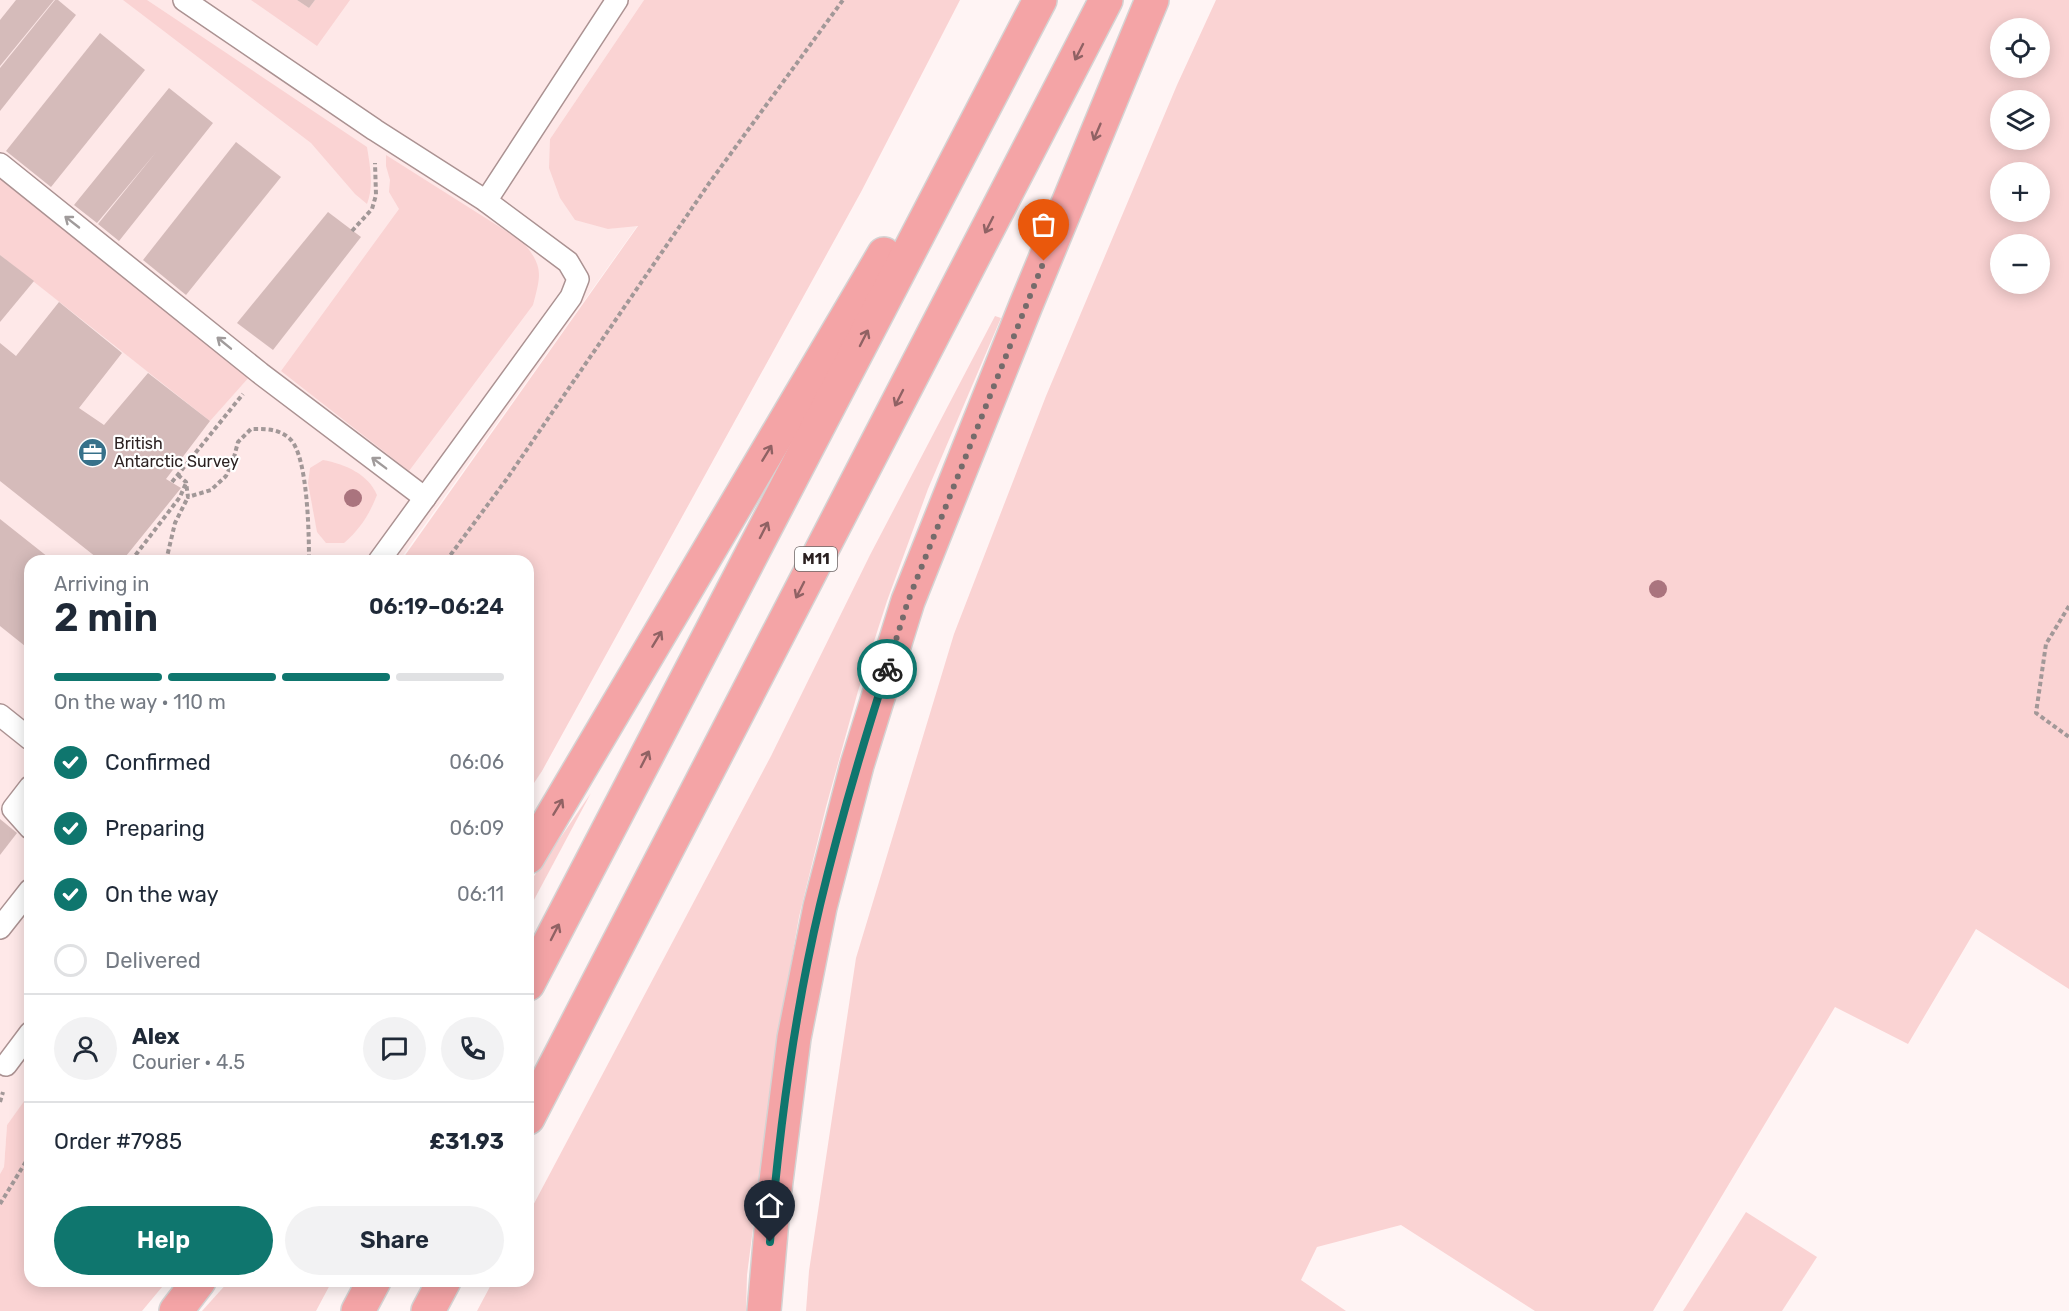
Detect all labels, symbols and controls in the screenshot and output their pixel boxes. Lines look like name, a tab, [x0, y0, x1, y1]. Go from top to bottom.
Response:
map controls	[1990, 18, 2050, 294]
button: locate	[1990, 18, 2050, 78]
one-way arrow	[1073, 43, 1085, 60]
button: layers	[1990, 90, 2050, 150]
one-way arrow	[1091, 122, 1102, 140]
button: +	[1990, 162, 2050, 222]
pin	[1018, 199, 1069, 261]
icon: bag	[1027, 208, 1060, 241]
one-way arrow	[64, 215, 80, 228]
one-way arrow	[983, 216, 995, 233]
button: −	[1990, 234, 2050, 294]
one-way arrow	[859, 330, 870, 348]
one-way arrow	[217, 337, 233, 350]
one-way arrow	[893, 389, 905, 406]
place label: British Antarctic Survey	[114, 434, 239, 471]
office icon: British Antarctic Survey	[77, 436, 109, 468]
one-way arrow	[761, 445, 773, 462]
one-way arrow	[371, 456, 387, 469]
one-way arrow	[758, 522, 770, 539]
road number: M11	[795, 547, 837, 571]
text: Arriving in	[54, 572, 149, 596]
one-way arrow	[794, 581, 806, 598]
text: 06:19–06:24	[369, 593, 504, 620]
text: 2 min	[54, 595, 158, 641]
one-way arrow	[651, 631, 663, 648]
courier	[857, 639, 917, 699]
icon: bike	[871, 653, 904, 686]
text: On the way · 110 m	[54, 690, 226, 714]
icon: check	[54, 746, 87, 779]
text: Confirmed	[105, 749, 211, 776]
text: 06:06	[449, 750, 504, 774]
one-way arrow	[639, 751, 651, 768]
one-way arrow	[552, 798, 564, 815]
icon: check	[54, 812, 87, 845]
text: Preparing	[105, 815, 205, 842]
text: 06:09	[450, 816, 504, 840]
icon: check	[54, 878, 87, 911]
text: On the way	[105, 881, 219, 908]
text: 06:11	[457, 882, 504, 906]
one-way arrow	[549, 924, 561, 941]
text: Delivered	[105, 947, 201, 974]
button: person	[54, 1017, 117, 1080]
button: chat	[363, 1017, 426, 1080]
button: phone	[441, 1017, 504, 1080]
text: Alex	[132, 1023, 180, 1050]
text: Courier · 4.5	[132, 1050, 245, 1074]
text: Order #7985	[54, 1128, 182, 1155]
text: £31.93	[429, 1128, 504, 1155]
pin	[744, 1180, 795, 1242]
icon: home	[753, 1189, 786, 1222]
button: Help	[54, 1206, 273, 1275]
button: Share	[285, 1206, 504, 1275]

